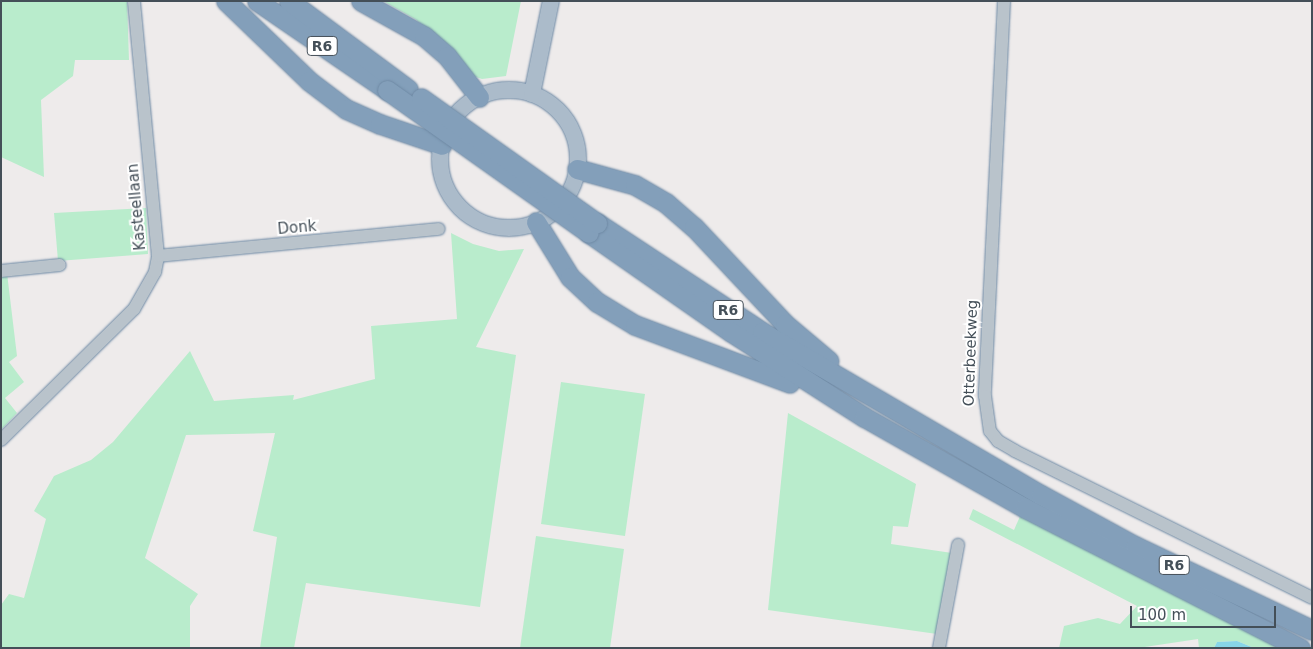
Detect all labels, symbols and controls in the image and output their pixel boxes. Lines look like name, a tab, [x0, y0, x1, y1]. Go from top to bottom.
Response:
road number: R6	[306, 34, 338, 58]
street label: Kasteellaan	[124, 163, 150, 251]
street label: Donk	[277, 217, 317, 239]
road number: R6	[712, 298, 744, 322]
street label: Otterbeekweg	[960, 299, 982, 407]
road number: R6	[1158, 554, 1190, 576]
scale bar	[1133, 596, 1279, 628]
text: 100 m	[1138, 606, 1186, 624]

